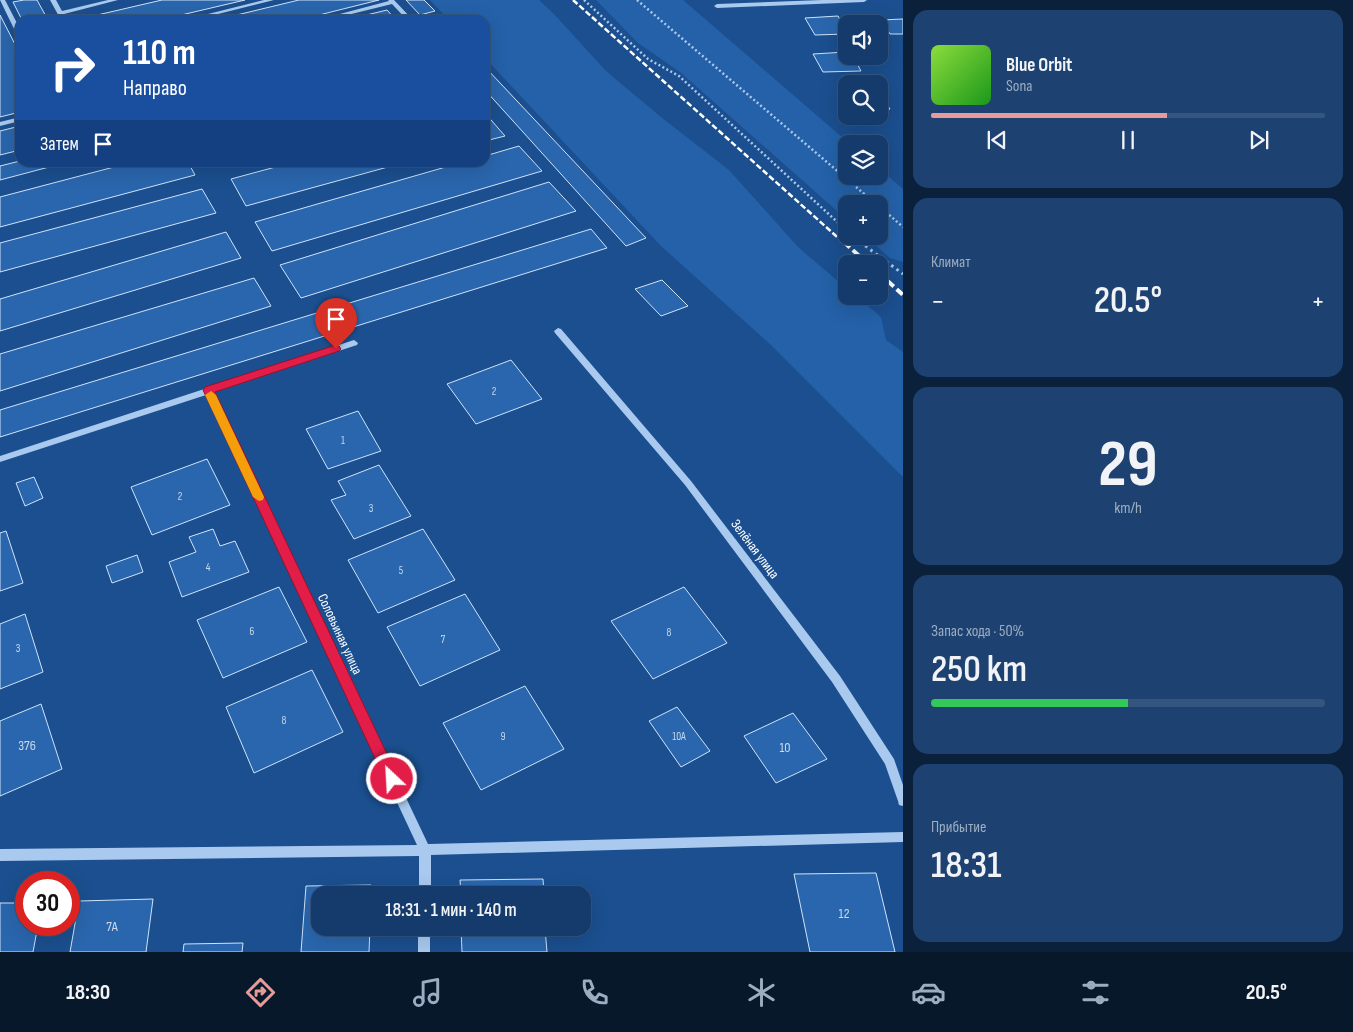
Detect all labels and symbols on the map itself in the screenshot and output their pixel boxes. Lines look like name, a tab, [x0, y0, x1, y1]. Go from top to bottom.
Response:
pin	[315, 298, 357, 349]
house number: 2	[492, 385, 497, 398]
house number: 1	[341, 434, 345, 447]
house number: 2	[178, 490, 183, 503]
house number: 3	[369, 502, 374, 515]
street label: Зелёная улица	[727, 516, 783, 582]
house number: 4	[206, 561, 211, 574]
house number: 5	[399, 564, 403, 577]
street label: Соловьиная улица	[314, 591, 366, 677]
house number: 6	[250, 625, 255, 638]
house number: 8	[667, 626, 672, 639]
house number: 7	[441, 633, 446, 646]
house number: 3	[16, 642, 21, 655]
house number: 8	[282, 714, 287, 727]
house number: 9	[501, 730, 506, 743]
house number: 10А	[672, 730, 686, 743]
house number: 376	[18, 737, 36, 754]
house number: 10	[779, 739, 791, 756]
position arrow	[365, 752, 417, 804]
speed limit sign: 30	[15, 871, 80, 936]
house number: 12	[839, 905, 850, 922]
house number: 7А	[106, 918, 119, 935]

